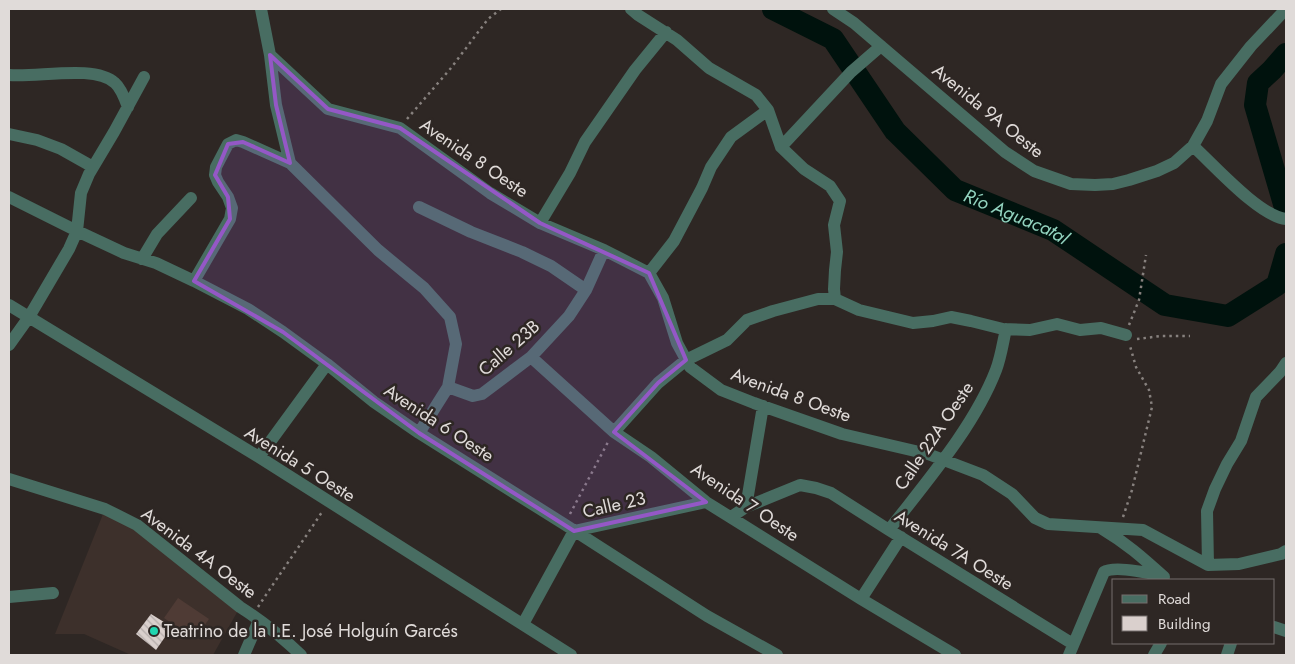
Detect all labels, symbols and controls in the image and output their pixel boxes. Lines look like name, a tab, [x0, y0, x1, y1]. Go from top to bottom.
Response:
street label: Avenida 9A Oeste	[927, 58, 1049, 164]
street label: Avenida 8 Oeste	[415, 112, 533, 204]
water label: Río Aguacatal	[960, 182, 1075, 251]
street label: Calle 23B	[473, 314, 545, 382]
street label: Avenida 8 Oeste	[727, 361, 855, 429]
street label: Calle 22A Oeste	[888, 376, 980, 496]
street label: Avenida 6 Oeste	[379, 378, 499, 468]
street label: Avenida 5 Oeste	[240, 420, 360, 508]
street label: Avenida 7 Oeste	[686, 456, 804, 548]
street label: Calle 23	[580, 485, 648, 525]
street label: Avenida 4A Oeste	[136, 501, 262, 605]
street label: Avenida 7A Oeste	[890, 503, 1018, 597]
legend	[1112, 579, 1275, 644]
text: Road	[1158, 588, 1190, 610]
text: Building	[1158, 613, 1210, 635]
place label: Teatrino de la I.E. José Holguín Garcés	[164, 618, 458, 644]
marker: Teatrino de la I.E. José Holguín Garcés	[148, 625, 160, 637]

